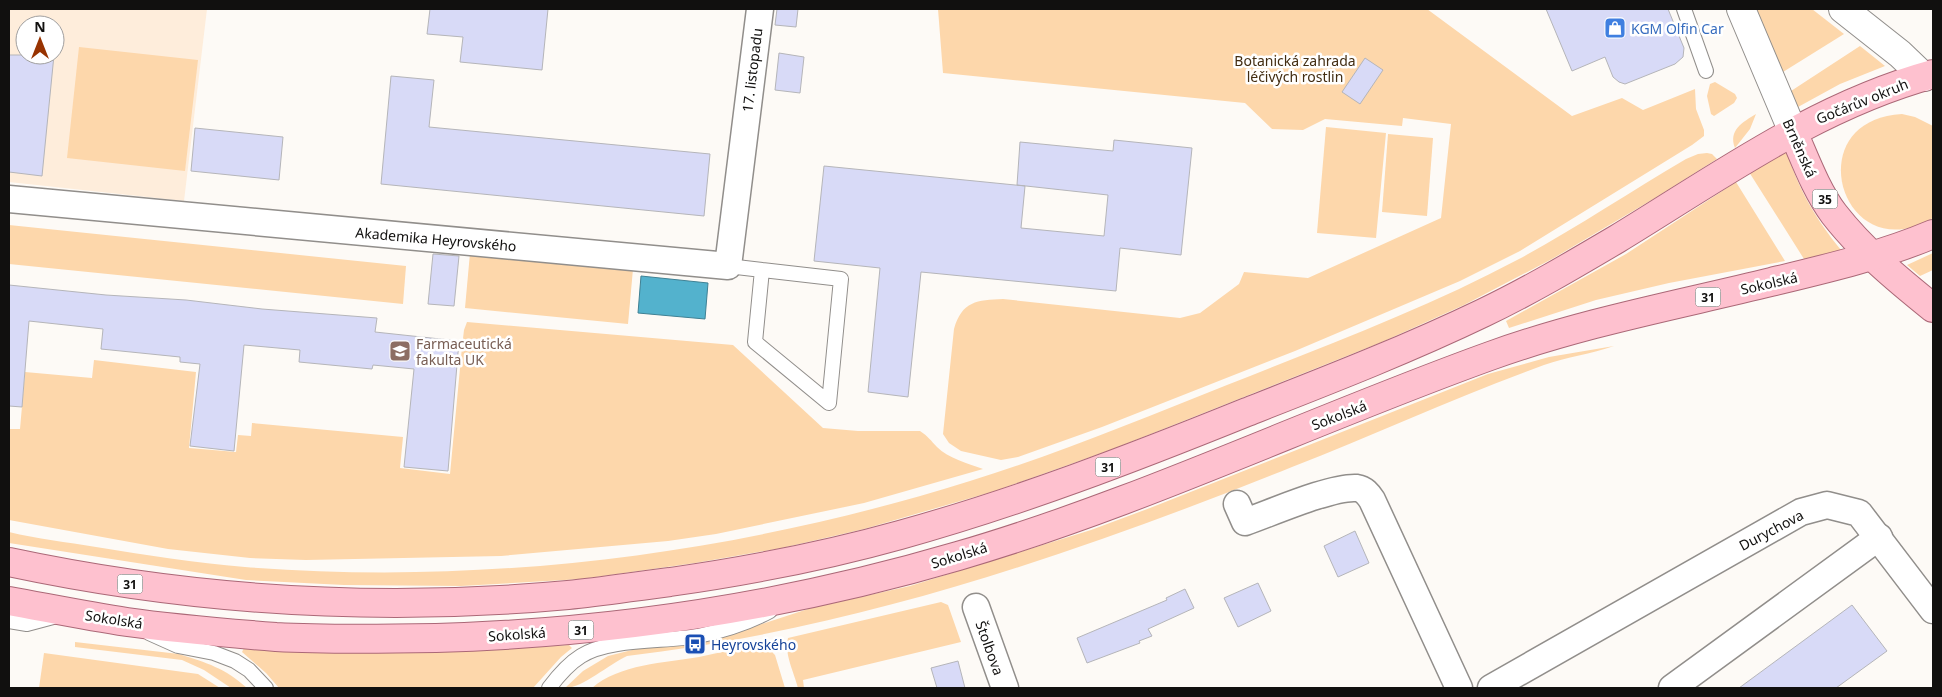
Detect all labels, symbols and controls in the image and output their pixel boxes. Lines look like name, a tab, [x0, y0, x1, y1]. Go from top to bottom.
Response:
north arrow	[15, 15, 65, 65]
shop icon: KGM Olfin Car	[1603, 16, 1627, 40]
text: N	[34, 17, 46, 36]
place label: KGM Olfin Car	[1631, 19, 1724, 38]
street label: 17. listopadu	[737, 27, 767, 113]
park label: Botanická zahrada léčivých rostlin	[1234, 51, 1356, 86]
street label: Gočárův okruh	[1813, 74, 1911, 128]
street label: Brněnská	[1779, 116, 1821, 180]
road number: 35	[1812, 190, 1838, 208]
street label: Akademika Heyrovského	[355, 222, 517, 256]
street label: Sokolská	[1739, 267, 1799, 299]
road number: 31	[1696, 288, 1720, 306]
place label: Farmaceutická fakulta UK	[416, 334, 512, 369]
school or university icon: Farmaceutická fakulta UK	[388, 339, 412, 363]
street label: Sokolská	[1309, 396, 1369, 434]
road number: 31	[1096, 458, 1120, 477]
street label: Durychova	[1735, 505, 1807, 555]
street label: Sokolská	[929, 537, 989, 573]
road number: 31	[118, 574, 142, 594]
street label: Sokolská	[84, 605, 144, 633]
street label: Štolbova	[971, 618, 1009, 678]
road number: 31	[568, 620, 594, 640]
street label: Sokolská	[488, 623, 546, 645]
bus stop icon: Heyrovského	[683, 632, 707, 656]
place label: Heyrovského	[711, 635, 796, 654]

